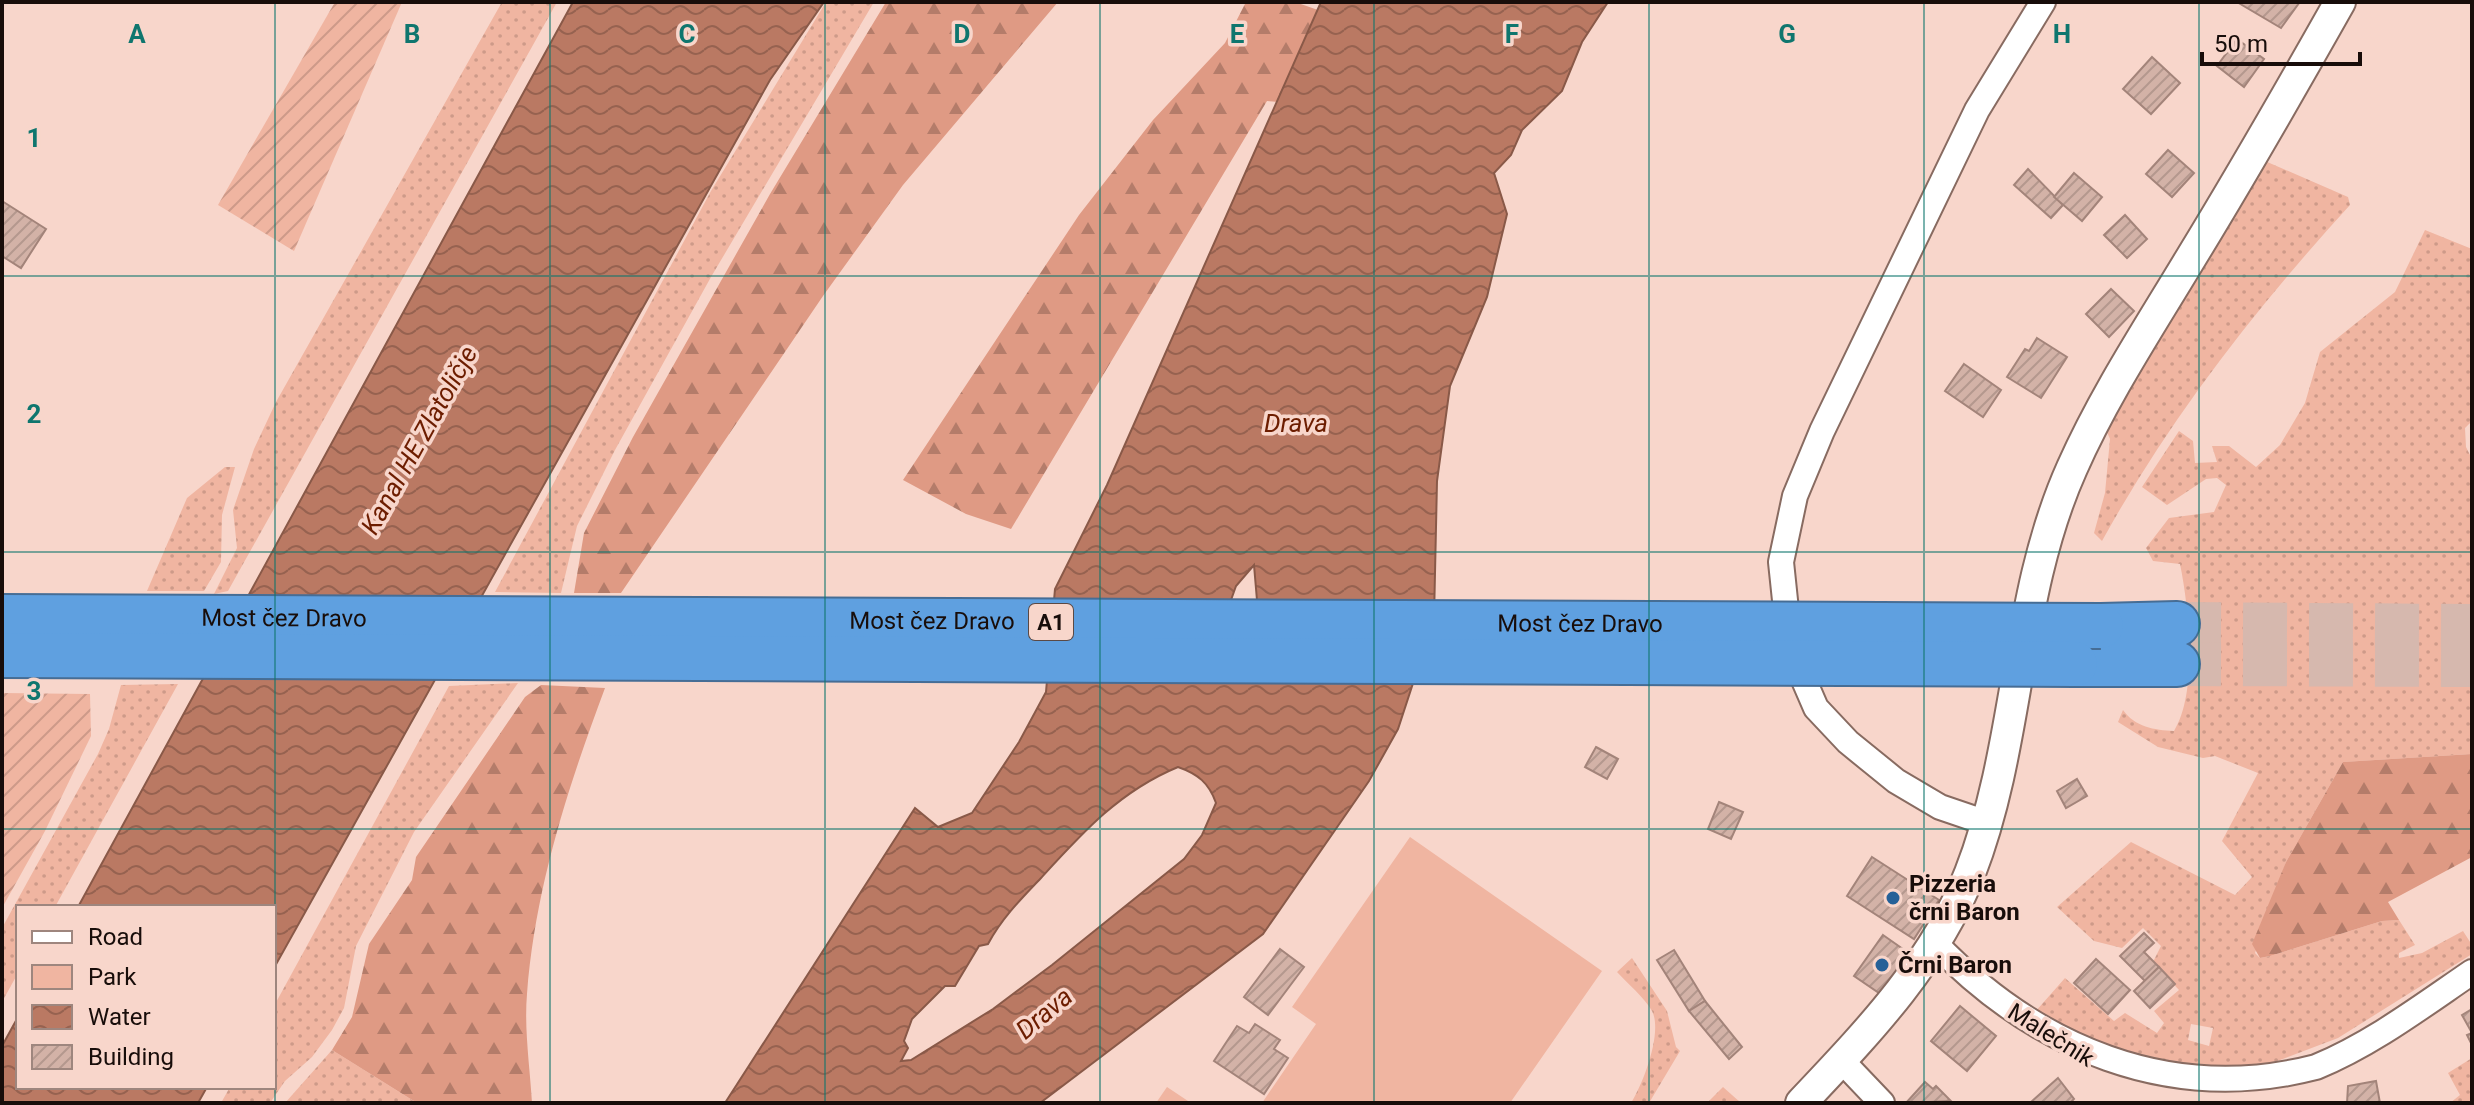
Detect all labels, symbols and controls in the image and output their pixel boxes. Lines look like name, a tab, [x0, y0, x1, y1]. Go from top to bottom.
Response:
scale bar	[2202, 16, 2360, 66]
text: A	[128, 19, 146, 49]
text: B	[404, 19, 420, 49]
text: C	[678, 19, 696, 49]
text: D	[954, 19, 970, 49]
text: E	[1230, 19, 1245, 49]
text: F	[1505, 19, 1519, 49]
text: G	[1778, 19, 1796, 49]
text: H	[2053, 19, 2071, 49]
text: 50 m	[2214, 30, 2268, 58]
text: 1	[27, 123, 41, 153]
water label: Kanal HE Zlatoličje	[355, 341, 483, 539]
text: 2	[27, 399, 41, 429]
water label: Drava	[1264, 408, 1328, 438]
street label: Most čez Dravo	[201, 604, 367, 633]
road number: A1	[1029, 604, 1073, 640]
street label: Most čez Dravo	[849, 607, 1015, 635]
street label: Most čez Dravo	[1497, 609, 1663, 638]
text: 3	[27, 676, 41, 706]
place label: Pizzeria črni Baron	[1909, 870, 2020, 926]
marker: Pizzeria črni Baron	[1884, 889, 1902, 907]
legend	[16, 905, 276, 1089]
text: Road	[88, 923, 143, 951]
place label: Črni Baron	[1898, 951, 2012, 979]
marker: Črni Baron	[1873, 956, 1891, 974]
text: Park	[88, 963, 137, 991]
water label: Drava	[1010, 981, 1078, 1045]
street label: Malečnik	[2003, 998, 2100, 1073]
text: Water	[88, 1003, 151, 1031]
text: Building	[88, 1043, 174, 1071]

